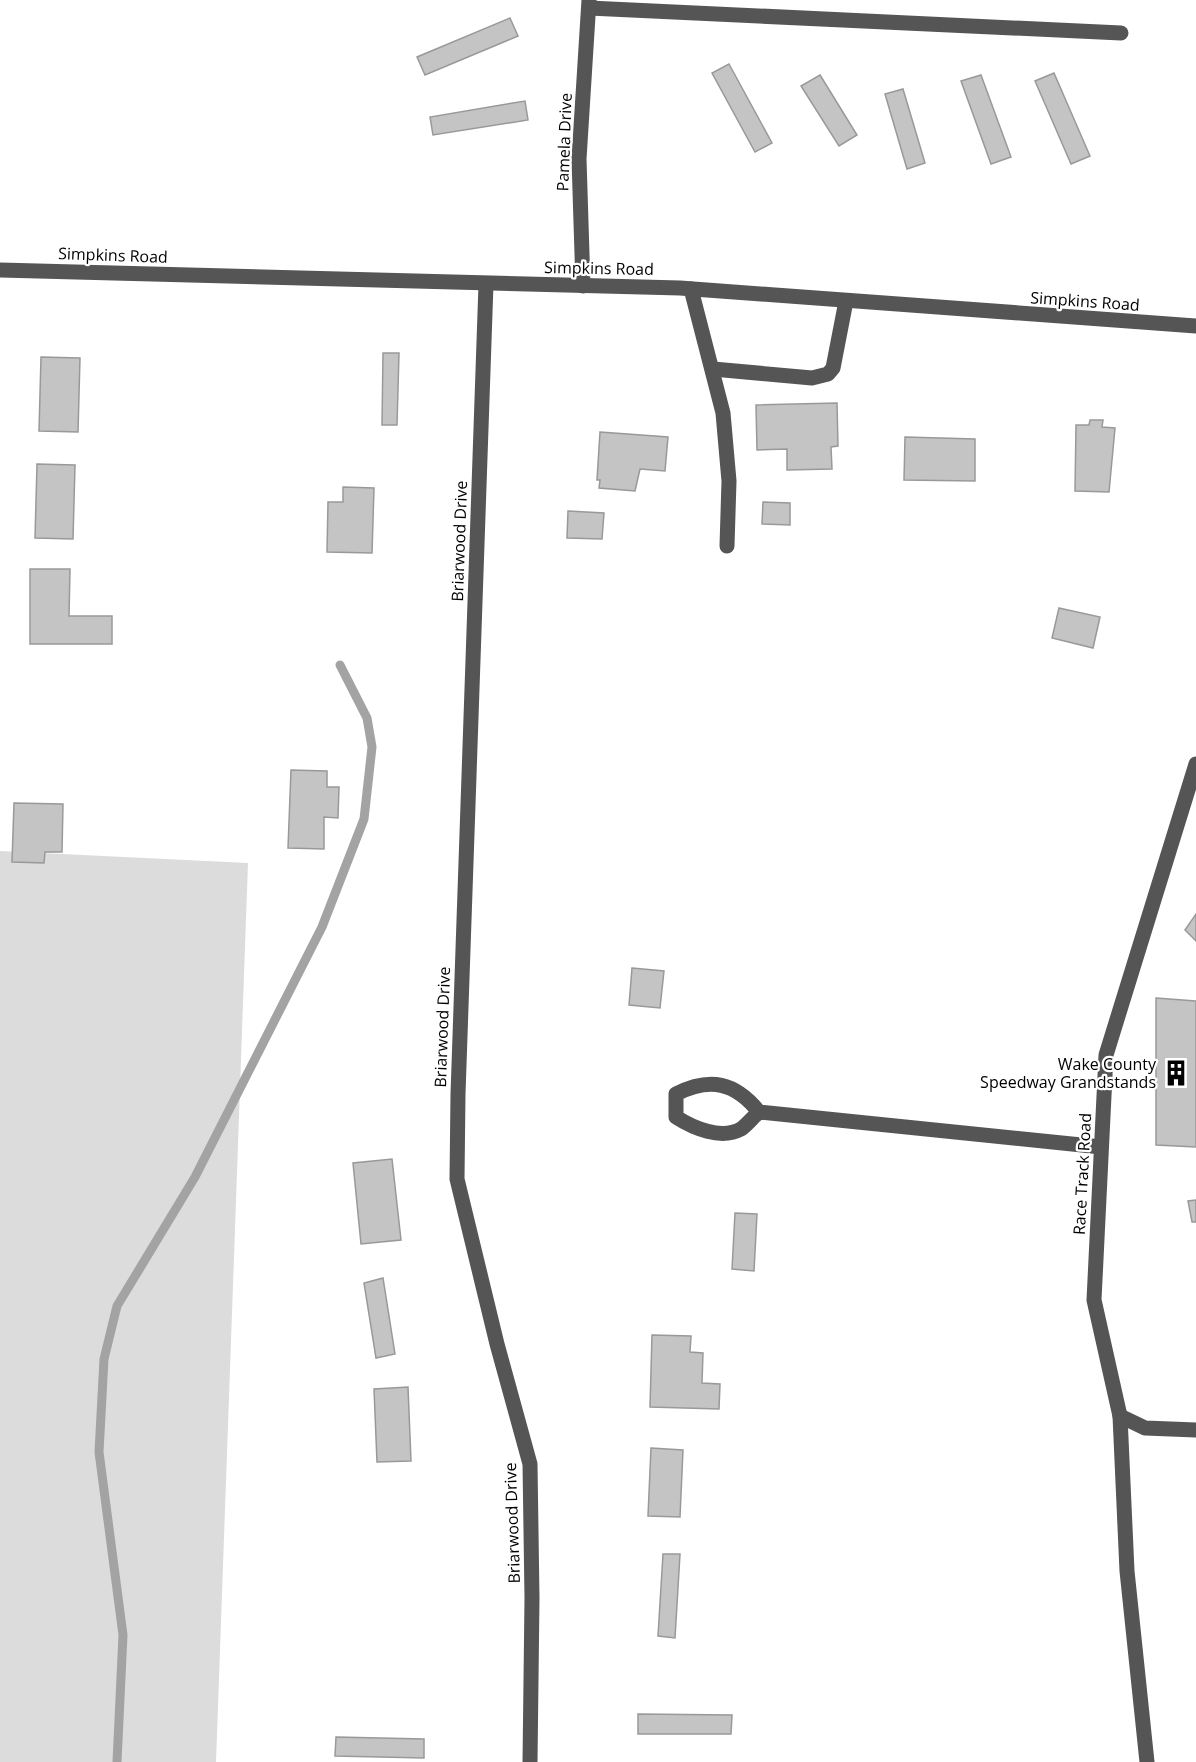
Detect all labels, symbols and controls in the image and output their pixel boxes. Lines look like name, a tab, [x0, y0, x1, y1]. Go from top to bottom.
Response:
street label: Pamela Drive	[551, 92, 577, 192]
street label: Simpkins Road	[58, 242, 168, 268]
street label: Simpkins Road	[544, 256, 654, 280]
street label: Simpkins Road	[1030, 286, 1140, 316]
street label: Briarwood Drive	[446, 480, 472, 602]
street label: Briarwood Drive	[429, 966, 455, 1088]
place label: Wake County Speedway Grandstands	[980, 1053, 1157, 1093]
building icon: Wake County Speedway Grandstands	[1161, 1058, 1191, 1088]
street label: Race Track Road	[1068, 1112, 1096, 1236]
street label: Briarwood Drive	[499, 1462, 525, 1584]

